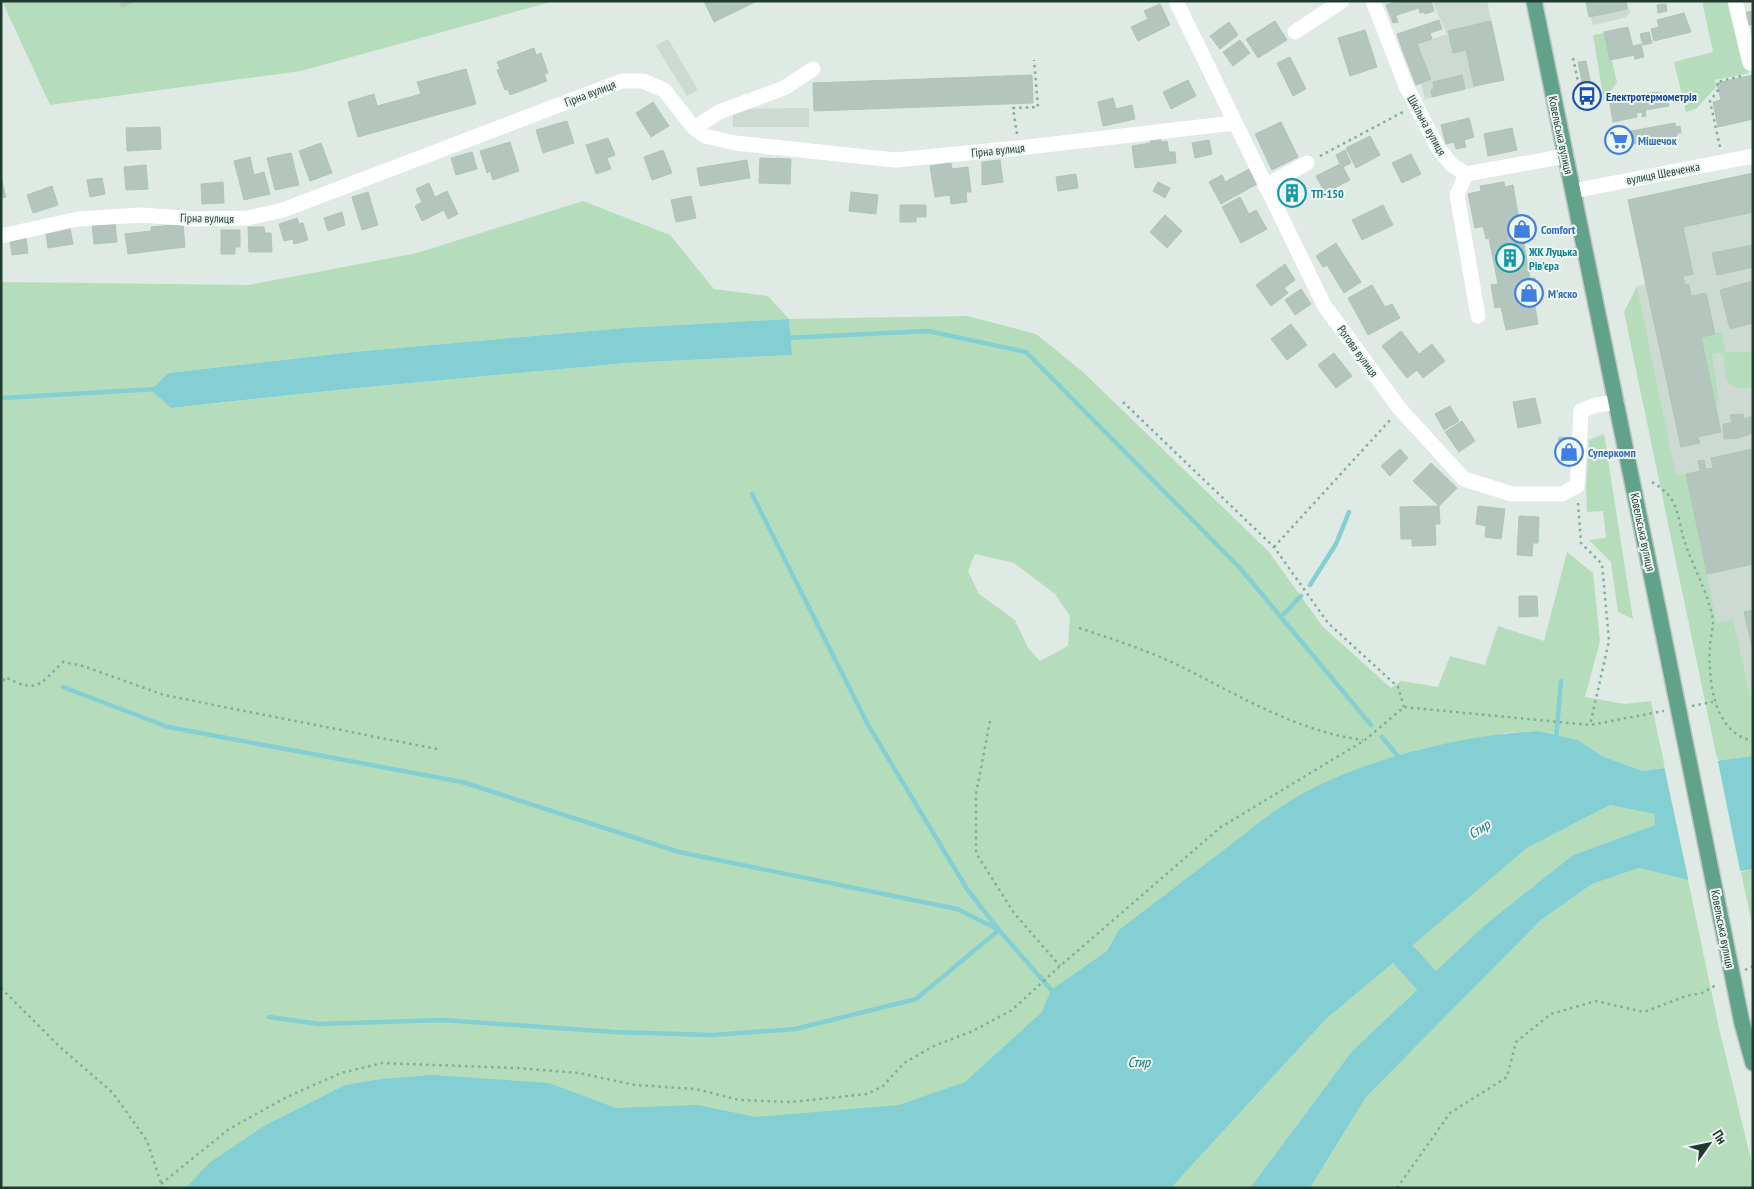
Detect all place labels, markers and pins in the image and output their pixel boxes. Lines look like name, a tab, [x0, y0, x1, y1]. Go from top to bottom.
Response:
bus stop icon: Електротермометрія	[1572, 81, 1602, 111]
place label: Електротермометрія	[1606, 89, 1697, 104]
supermarket icon: Мішечок	[1604, 125, 1634, 155]
place label: Мішечок	[1638, 133, 1677, 148]
building icon: ТП-150	[1277, 178, 1307, 208]
place label: ТП-150	[1311, 186, 1344, 201]
shop icon: Comfort	[1507, 214, 1537, 244]
place label: Comfort	[1541, 222, 1576, 237]
building icon: ЖК Луцька Рів'єра	[1495, 243, 1525, 273]
place label: ЖК Луцька Рів'єра	[1528, 244, 1577, 273]
shop icon: М'яско	[1514, 278, 1544, 308]
place label: М'яско	[1548, 286, 1578, 301]
shop icon: Суперкомп	[1554, 437, 1584, 467]
place label: Суперкомп	[1588, 445, 1636, 460]

